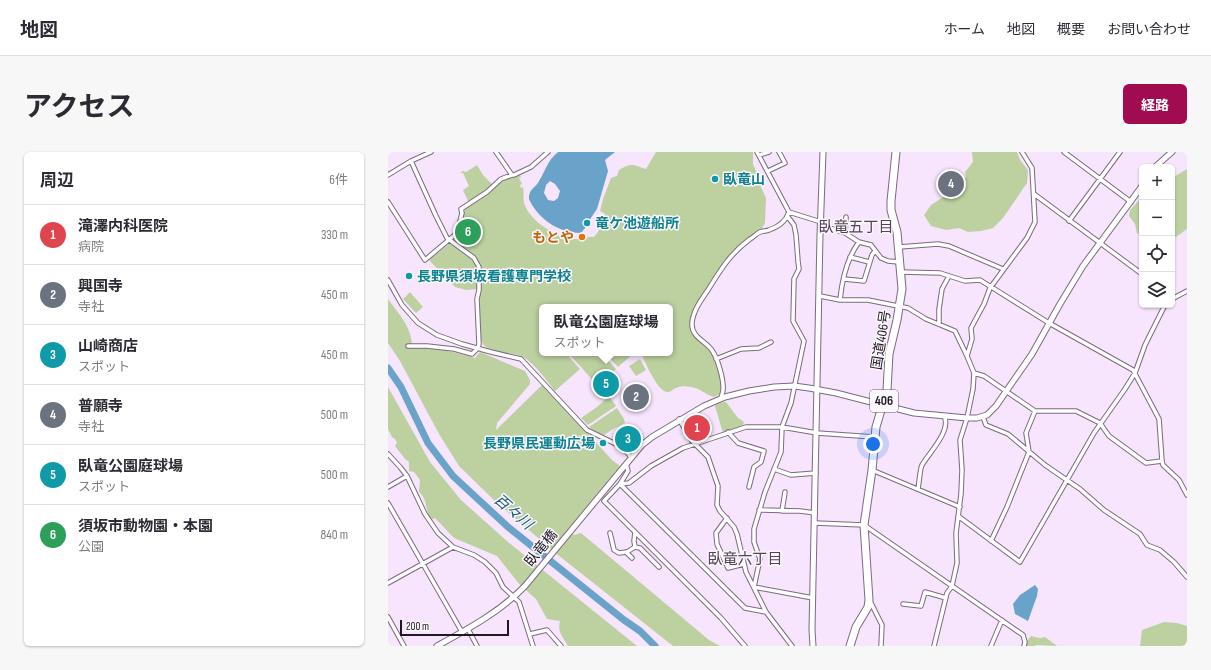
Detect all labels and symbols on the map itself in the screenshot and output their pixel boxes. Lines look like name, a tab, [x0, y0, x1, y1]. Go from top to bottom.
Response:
pin: 4	[938, 169, 964, 199]
place label: 臥竜山	[723, 171, 765, 188]
marker: 臥竜山	[710, 174, 720, 184]
place label: 竜ケ池遊船所	[595, 215, 679, 232]
pin: 6	[455, 217, 481, 247]
marker: 竜ケ池遊船所	[582, 218, 592, 228]
district label: 臥竜五丁目	[818, 218, 894, 237]
place label: もとや	[532, 229, 574, 246]
marker: もとや	[577, 232, 587, 242]
place label: 長野県須坂看護専門学校	[417, 268, 571, 285]
marker: 長野県須坂看護専門学校	[404, 271, 414, 281]
street label: 国道406号	[868, 309, 894, 371]
pin: 5	[593, 369, 619, 399]
pin: 2	[623, 382, 649, 412]
road number: 406	[870, 390, 898, 412]
pin: 1	[684, 413, 710, 443]
pin: 3	[615, 424, 641, 454]
your location	[863, 434, 883, 454]
place label: 長野県民運動広場	[483, 435, 595, 452]
marker: 長野県民運動広場	[598, 438, 608, 448]
water label: 百々川	[490, 490, 538, 535]
street label: 臥竜橋	[521, 526, 561, 570]
district label: 臥竜六丁目	[707, 550, 783, 569]
scale bar	[400, 618, 509, 637]

